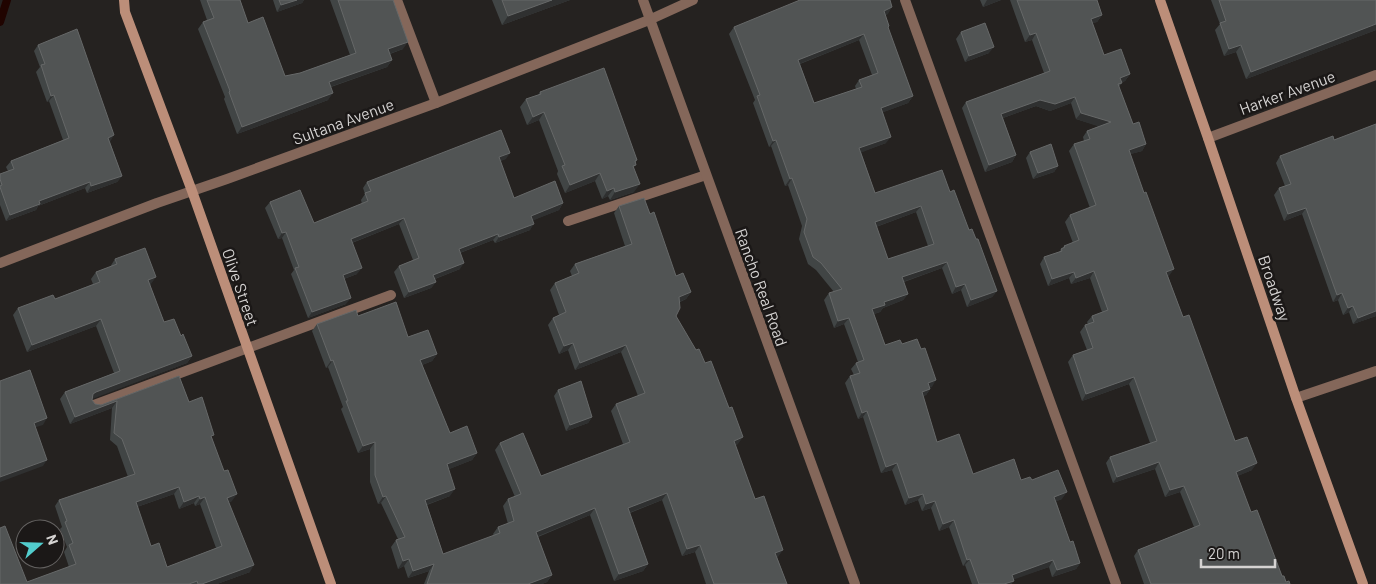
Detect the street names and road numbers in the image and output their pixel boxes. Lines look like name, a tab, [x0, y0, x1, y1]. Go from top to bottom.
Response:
street label: Harker Avenue	[1236, 66, 1338, 118]
street label: Sultana Avenue	[290, 94, 396, 148]
street label: Rancho Real Road	[732, 226, 792, 348]
street label: Olive Street	[219, 246, 263, 328]
street label: Broadway	[1255, 253, 1295, 324]

